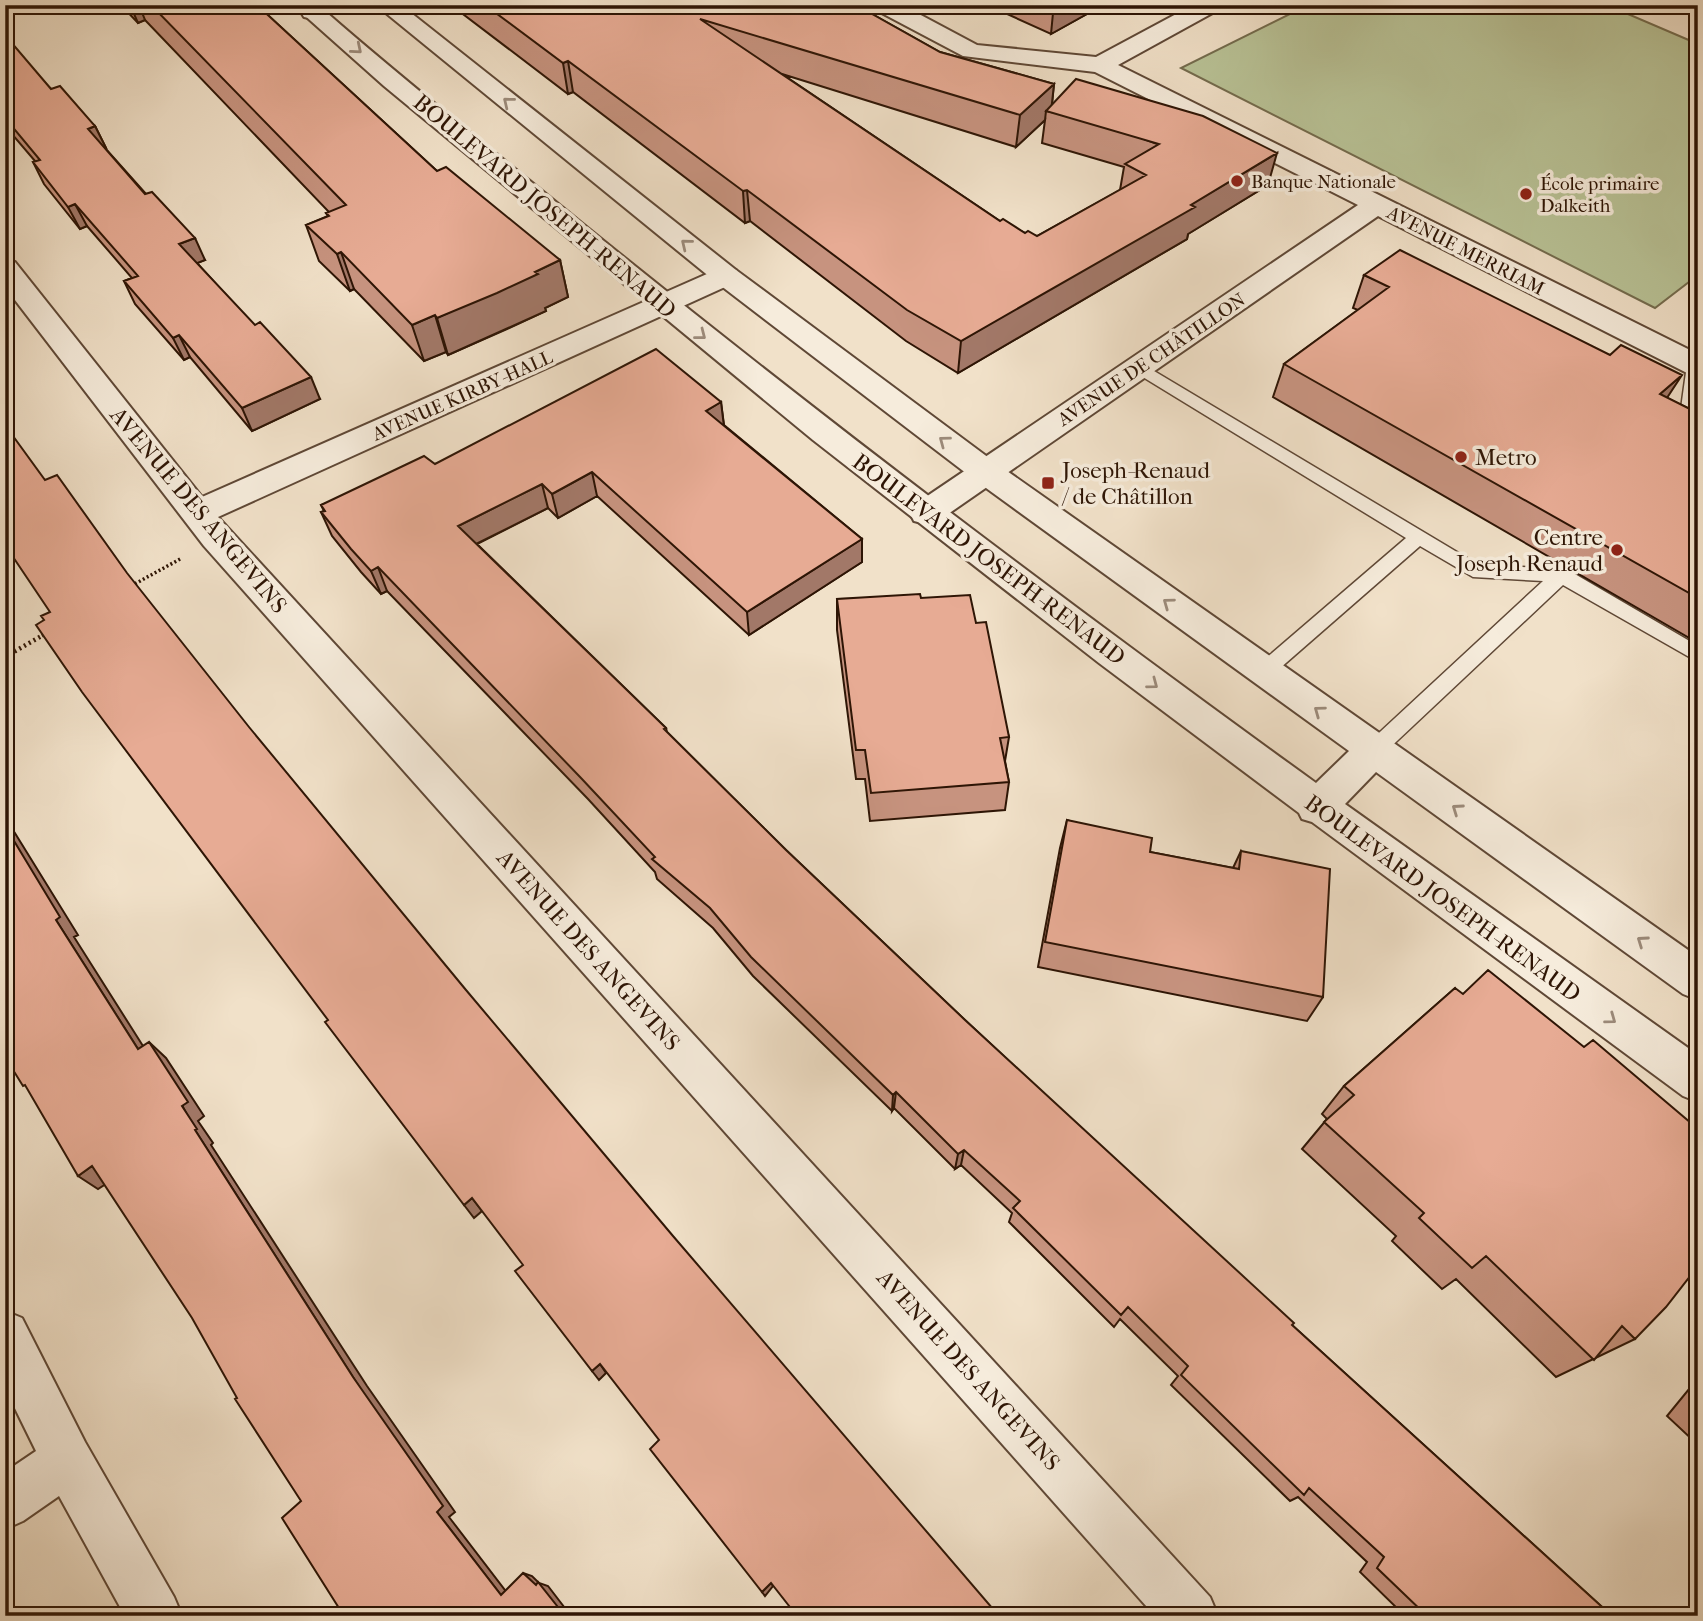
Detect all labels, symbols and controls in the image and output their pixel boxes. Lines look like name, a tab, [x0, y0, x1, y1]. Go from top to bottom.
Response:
one-way arrow	[348, 41, 361, 53]
street label: BOULEVARD JOSEPH-RENAUD	[408, 89, 681, 324]
one-way arrow	[503, 97, 515, 110]
place label: Banque Nationale	[1251, 171, 1396, 193]
marker: Banque Nationale	[1229, 173, 1245, 189]
place label: École primaire Dalkeith	[1540, 173, 1660, 217]
marker: École primaire Dalkeith	[1518, 186, 1534, 202]
street label: AVENUE MERRIAM	[1382, 201, 1548, 300]
one-way arrow	[681, 239, 693, 252]
street label: AVENUE DE CHÂTILLON	[1053, 288, 1250, 432]
one-way arrow	[694, 327, 706, 340]
street label: AVENUE KIRBY-HALL	[368, 346, 557, 446]
street label: AVENUE DES ANGEVINS	[104, 401, 293, 619]
one-way arrow	[940, 437, 952, 449]
place label: Metro	[1475, 444, 1537, 471]
street label: BOULEVARD JOSEPH-RENAUD	[847, 448, 1130, 671]
marker: Metro	[1453, 449, 1469, 465]
place label: Joseph-Renaud / de Châtillon	[1060, 457, 1210, 510]
marker: Joseph-Renaud / de Châtillon	[1040, 475, 1056, 491]
place label: Centre Joseph Renaud	[1454, 524, 1603, 577]
marker: Centre Joseph Renaud	[1609, 542, 1625, 558]
one-way arrow	[1164, 599, 1176, 611]
one-way arrow	[1145, 676, 1158, 688]
one-way arrow	[1314, 706, 1327, 719]
street label: BOULEVARD JOSEPH-RENAUD	[1300, 789, 1586, 1008]
one-way arrow	[1452, 805, 1465, 817]
street label: AVENUE DES ANGEVINS	[491, 844, 686, 1056]
one-way arrow	[1637, 937, 1650, 949]
one-way arrow	[1603, 1011, 1616, 1023]
street label: AVENUE DES ANGEVINS	[871, 1264, 1066, 1476]

